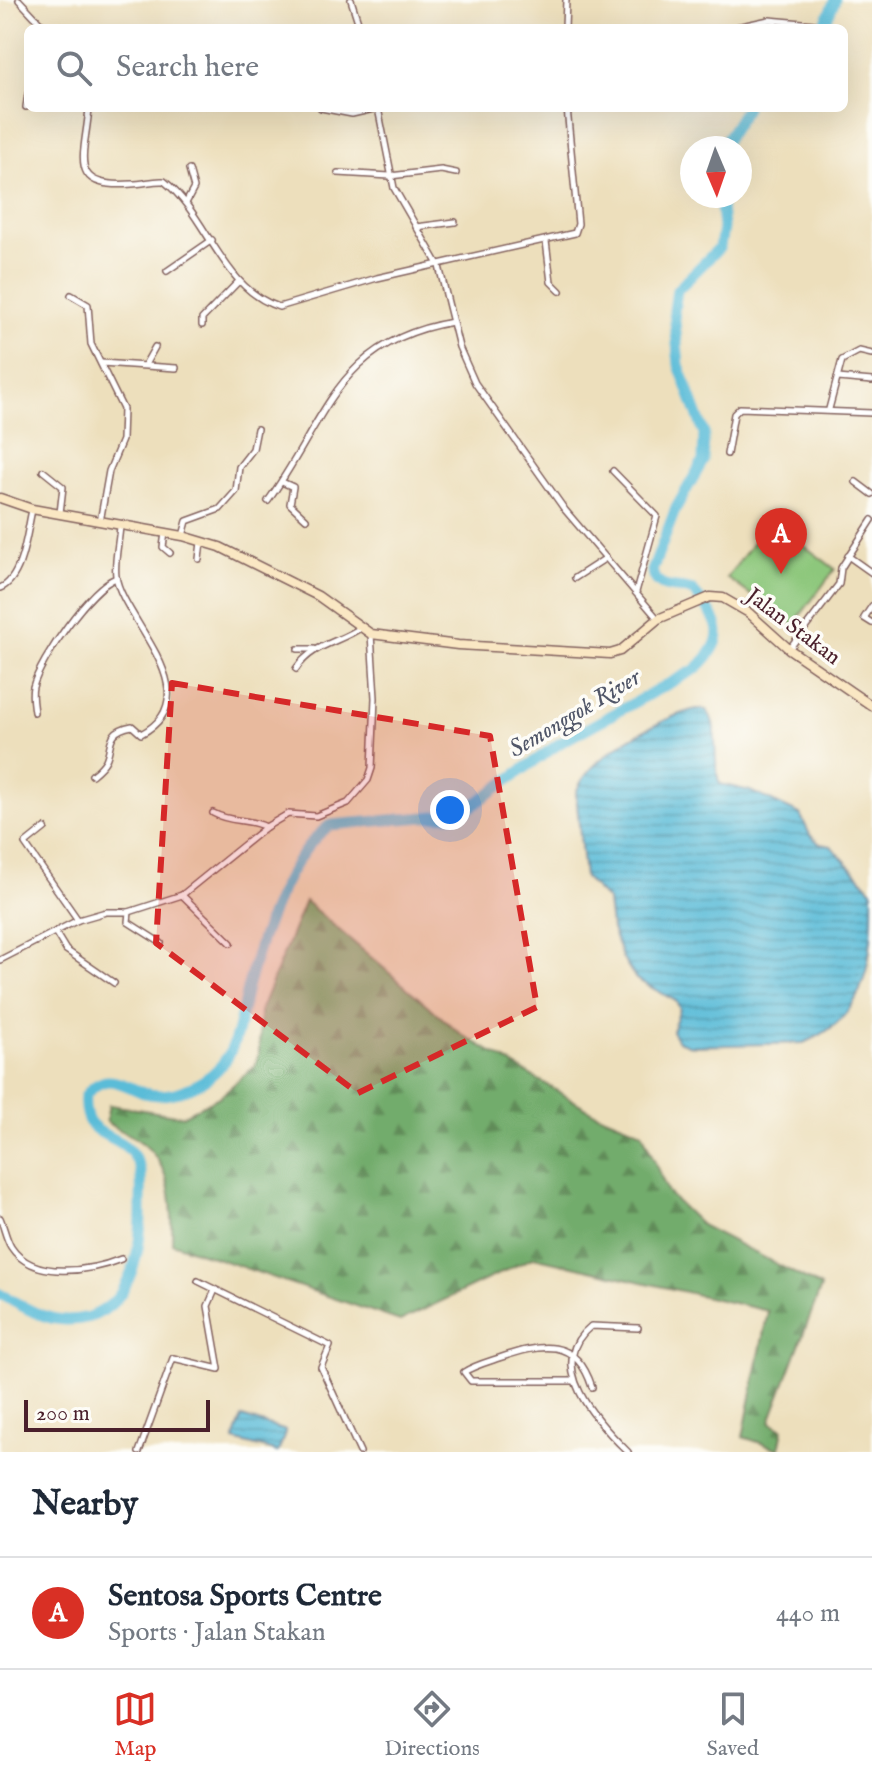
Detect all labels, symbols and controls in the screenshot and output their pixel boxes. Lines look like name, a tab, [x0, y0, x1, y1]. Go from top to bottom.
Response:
search box	[24, 24, 848, 112]
icon: search	[52, 46, 96, 90]
text: Search here	[116, 49, 259, 87]
north arrow	[680, 136, 752, 208]
pin: A	[755, 508, 807, 574]
street label: Jalan Stakan	[738, 581, 846, 672]
water label: Semonggok River	[503, 662, 648, 765]
your location	[430, 790, 470, 830]
scale bar	[24, 1396, 210, 1432]
text: 200 m	[36, 1400, 90, 1428]
text: Nearby	[32, 1483, 138, 1526]
text: Sentosa Sports Centre	[108, 1578, 382, 1616]
text: A	[49, 1597, 67, 1630]
text: 440 m	[776, 1597, 840, 1630]
text: Sports · Jalan Stakan	[108, 1616, 326, 1649]
tab: Map	[113, 1687, 157, 1763]
tab: Directions	[384, 1687, 480, 1763]
tab: Saved	[707, 1687, 759, 1763]

